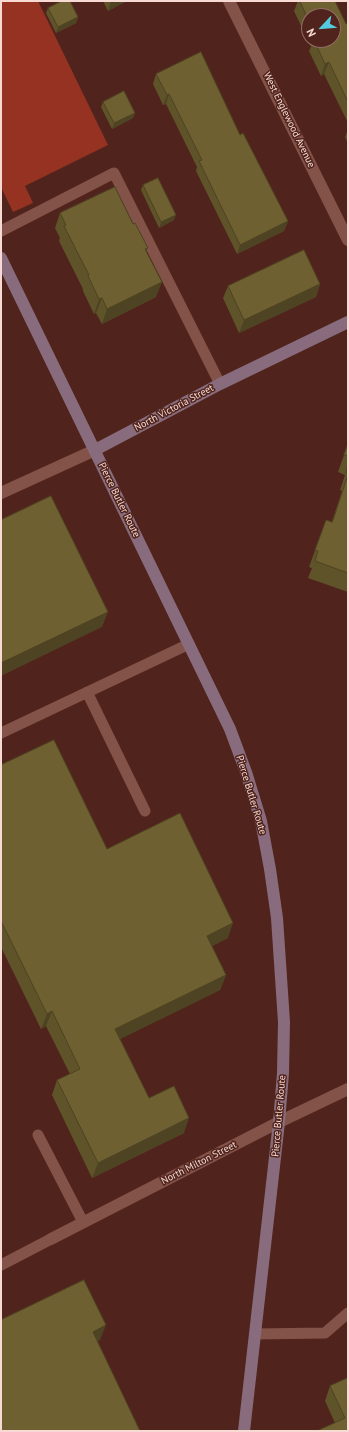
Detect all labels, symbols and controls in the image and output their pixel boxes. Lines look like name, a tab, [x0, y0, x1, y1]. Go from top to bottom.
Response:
north arrow	[301, 8, 341, 48]
text: N	[303, 27, 319, 39]
street label: West Englewood Avenue	[261, 70, 317, 170]
street label: North Victoria Street	[132, 382, 216, 434]
street label: Pierce Butler Route	[96, 460, 142, 540]
street label: Pierce Butler Route	[233, 754, 269, 836]
street label: Pierce Butler Route	[269, 1075, 289, 1157]
street label: North Milton Street	[159, 1139, 239, 1187]

